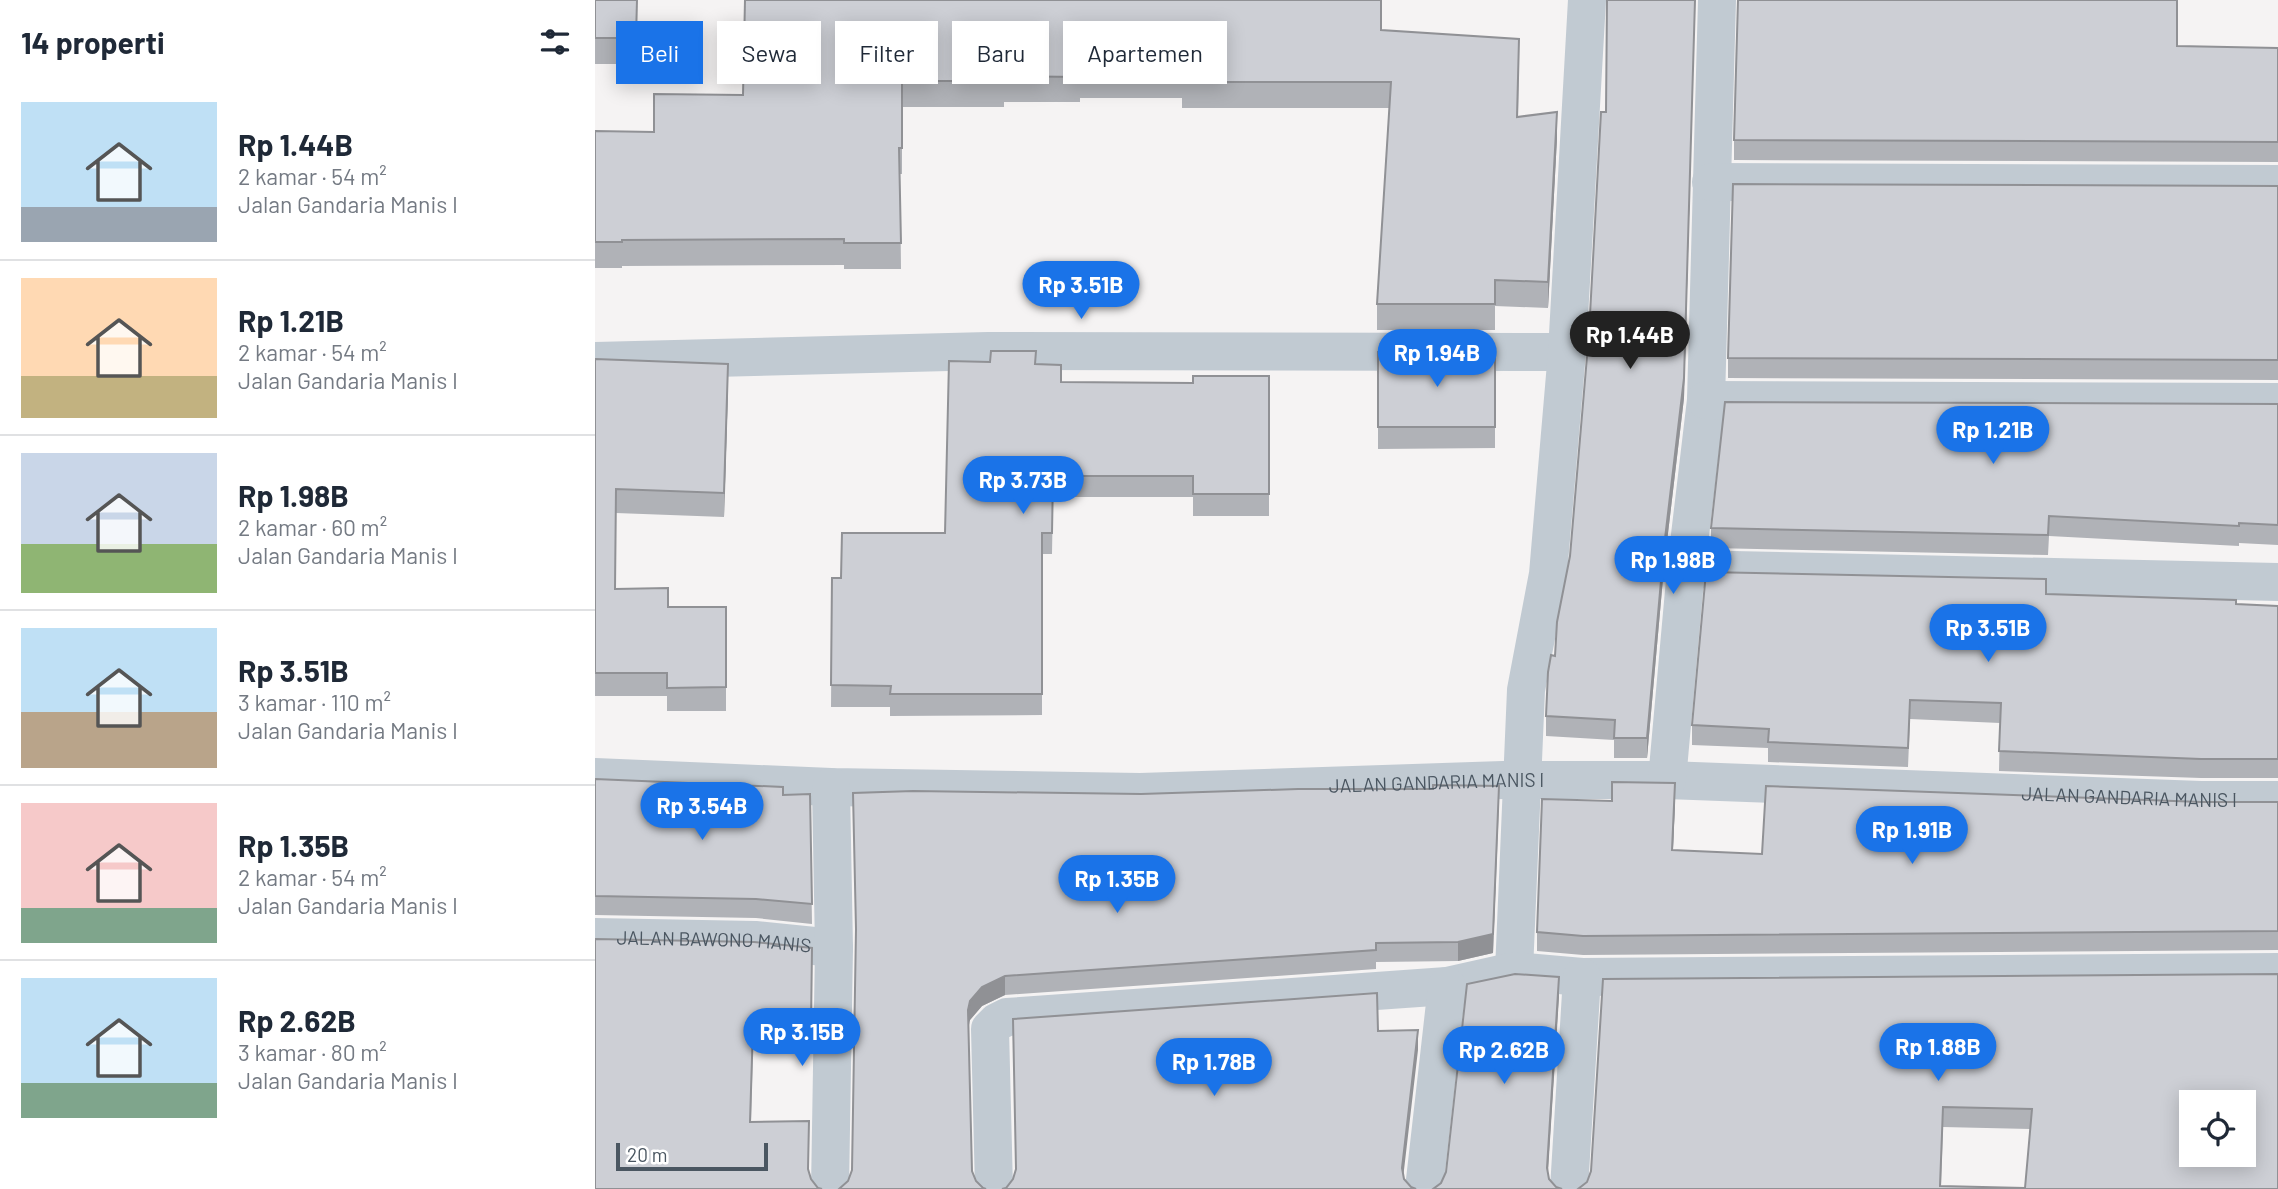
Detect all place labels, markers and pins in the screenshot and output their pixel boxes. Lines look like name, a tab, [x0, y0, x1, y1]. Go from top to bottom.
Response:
pin: Rp 3.51B	[1009, 262, 1153, 321]
pin: Rp 1.44B	[1558, 312, 1702, 371]
pin: Rp 1.94B	[1365, 330, 1509, 389]
pin: Rp 1.21B	[1921, 406, 2065, 466]
pin: Rp 3.73B	[951, 456, 1095, 516]
pin: Rp 1.98B	[1601, 536, 1745, 596]
pin: Rp 3.51B	[1916, 604, 2060, 664]
pin: Rp 3.54B	[630, 782, 774, 842]
pin: Rp 1.91B	[1840, 806, 1984, 866]
pin: Rp 1.35B	[1045, 856, 1189, 915]
pin: Rp 3.15B	[730, 1009, 874, 1068]
pin: Rp 1.88B	[1866, 1024, 2010, 1083]
pin: Rp 2.62B	[1432, 1026, 1576, 1086]
pin: Rp 1.78B	[1142, 1038, 1286, 1098]

